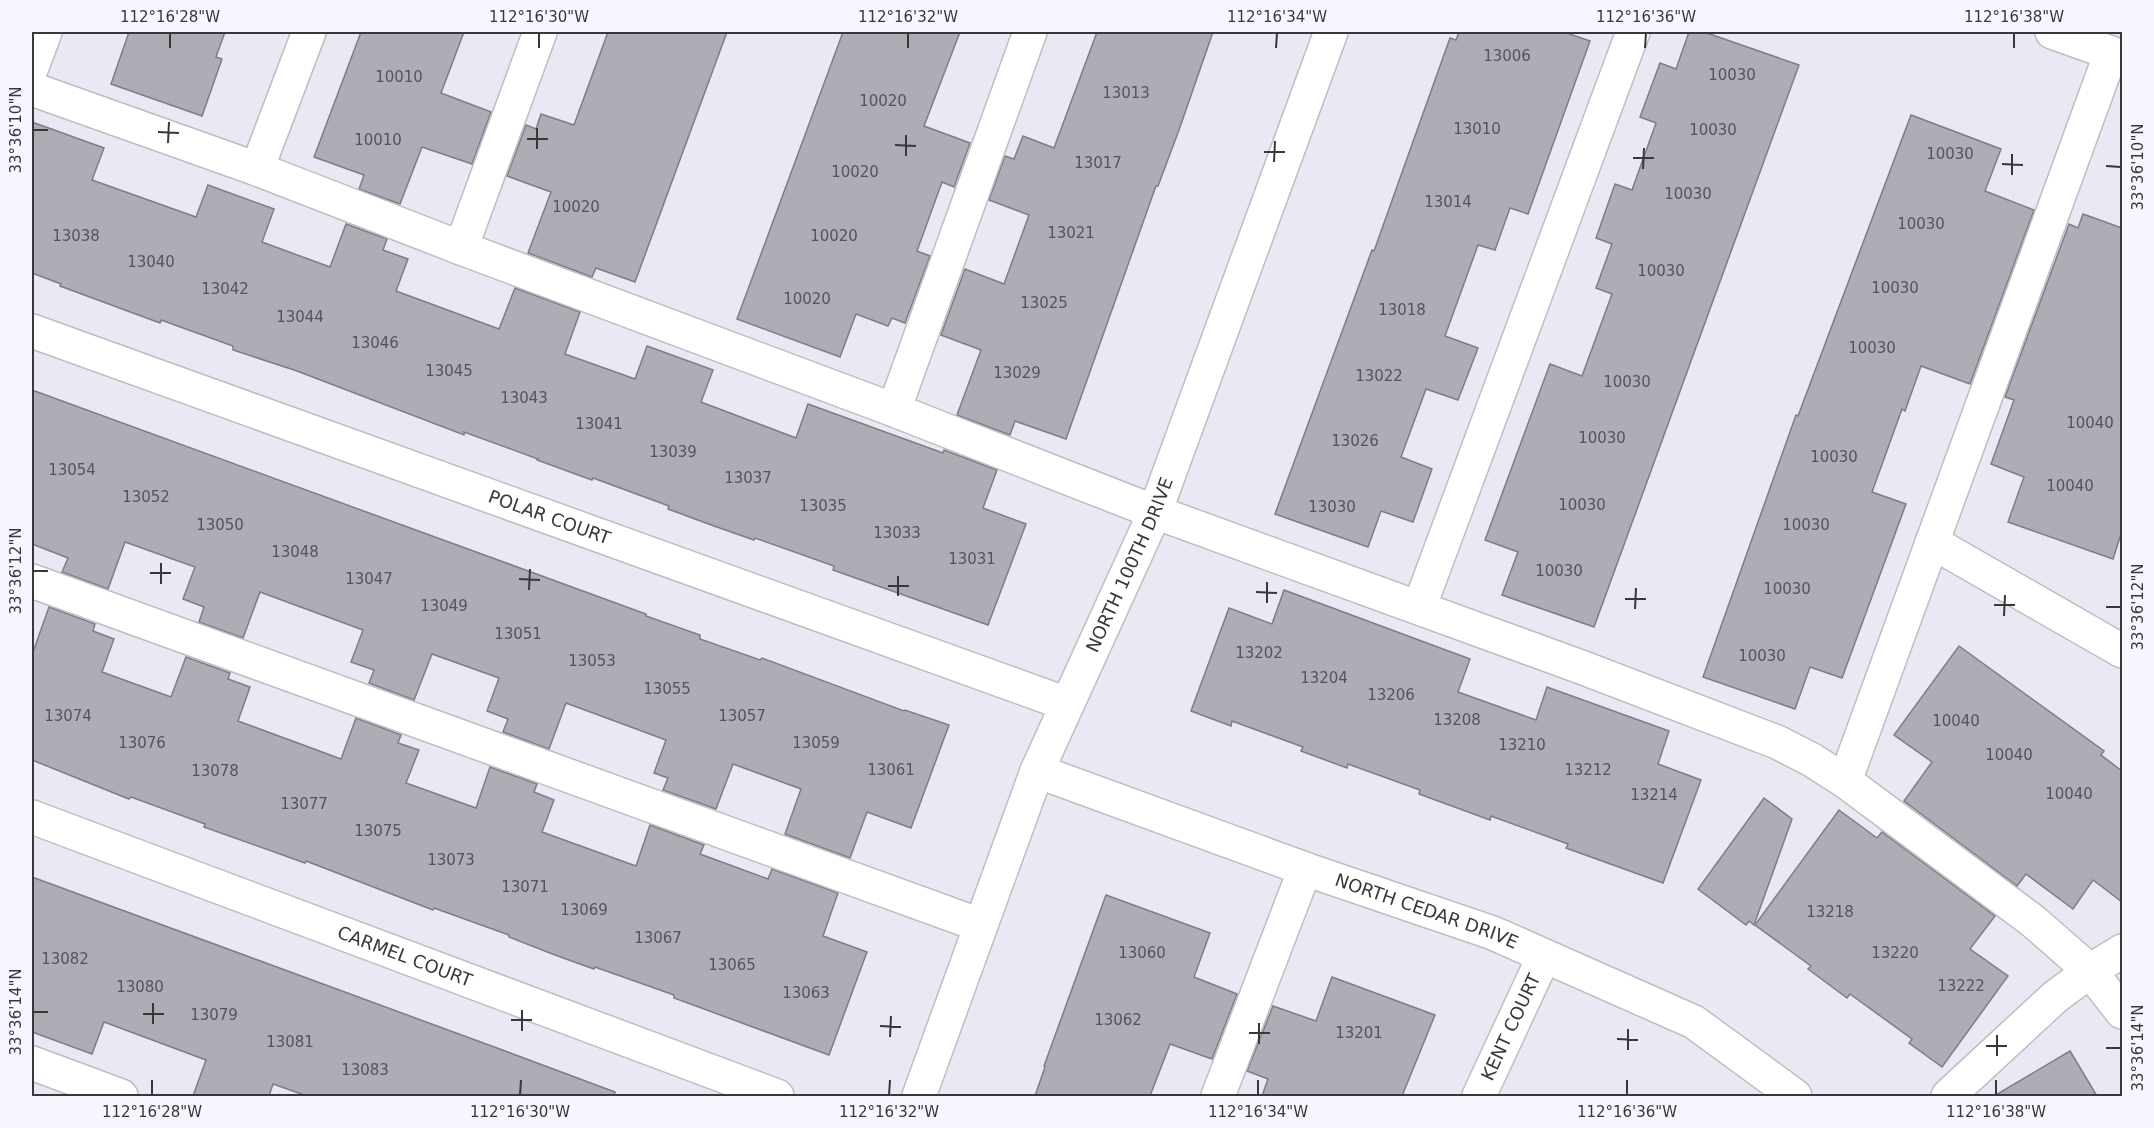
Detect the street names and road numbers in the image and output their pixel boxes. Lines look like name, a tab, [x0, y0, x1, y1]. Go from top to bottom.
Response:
street label: NORTH 100TH DRIVE	[1082, 474, 1177, 655]
street label: POLAR COURT	[486, 485, 614, 549]
street label: NORTH CEDAR DRIVE	[1332, 869, 1522, 953]
street label: CARMEL COURT	[335, 921, 476, 991]
street label: KENT COURT	[1477, 969, 1545, 1084]

